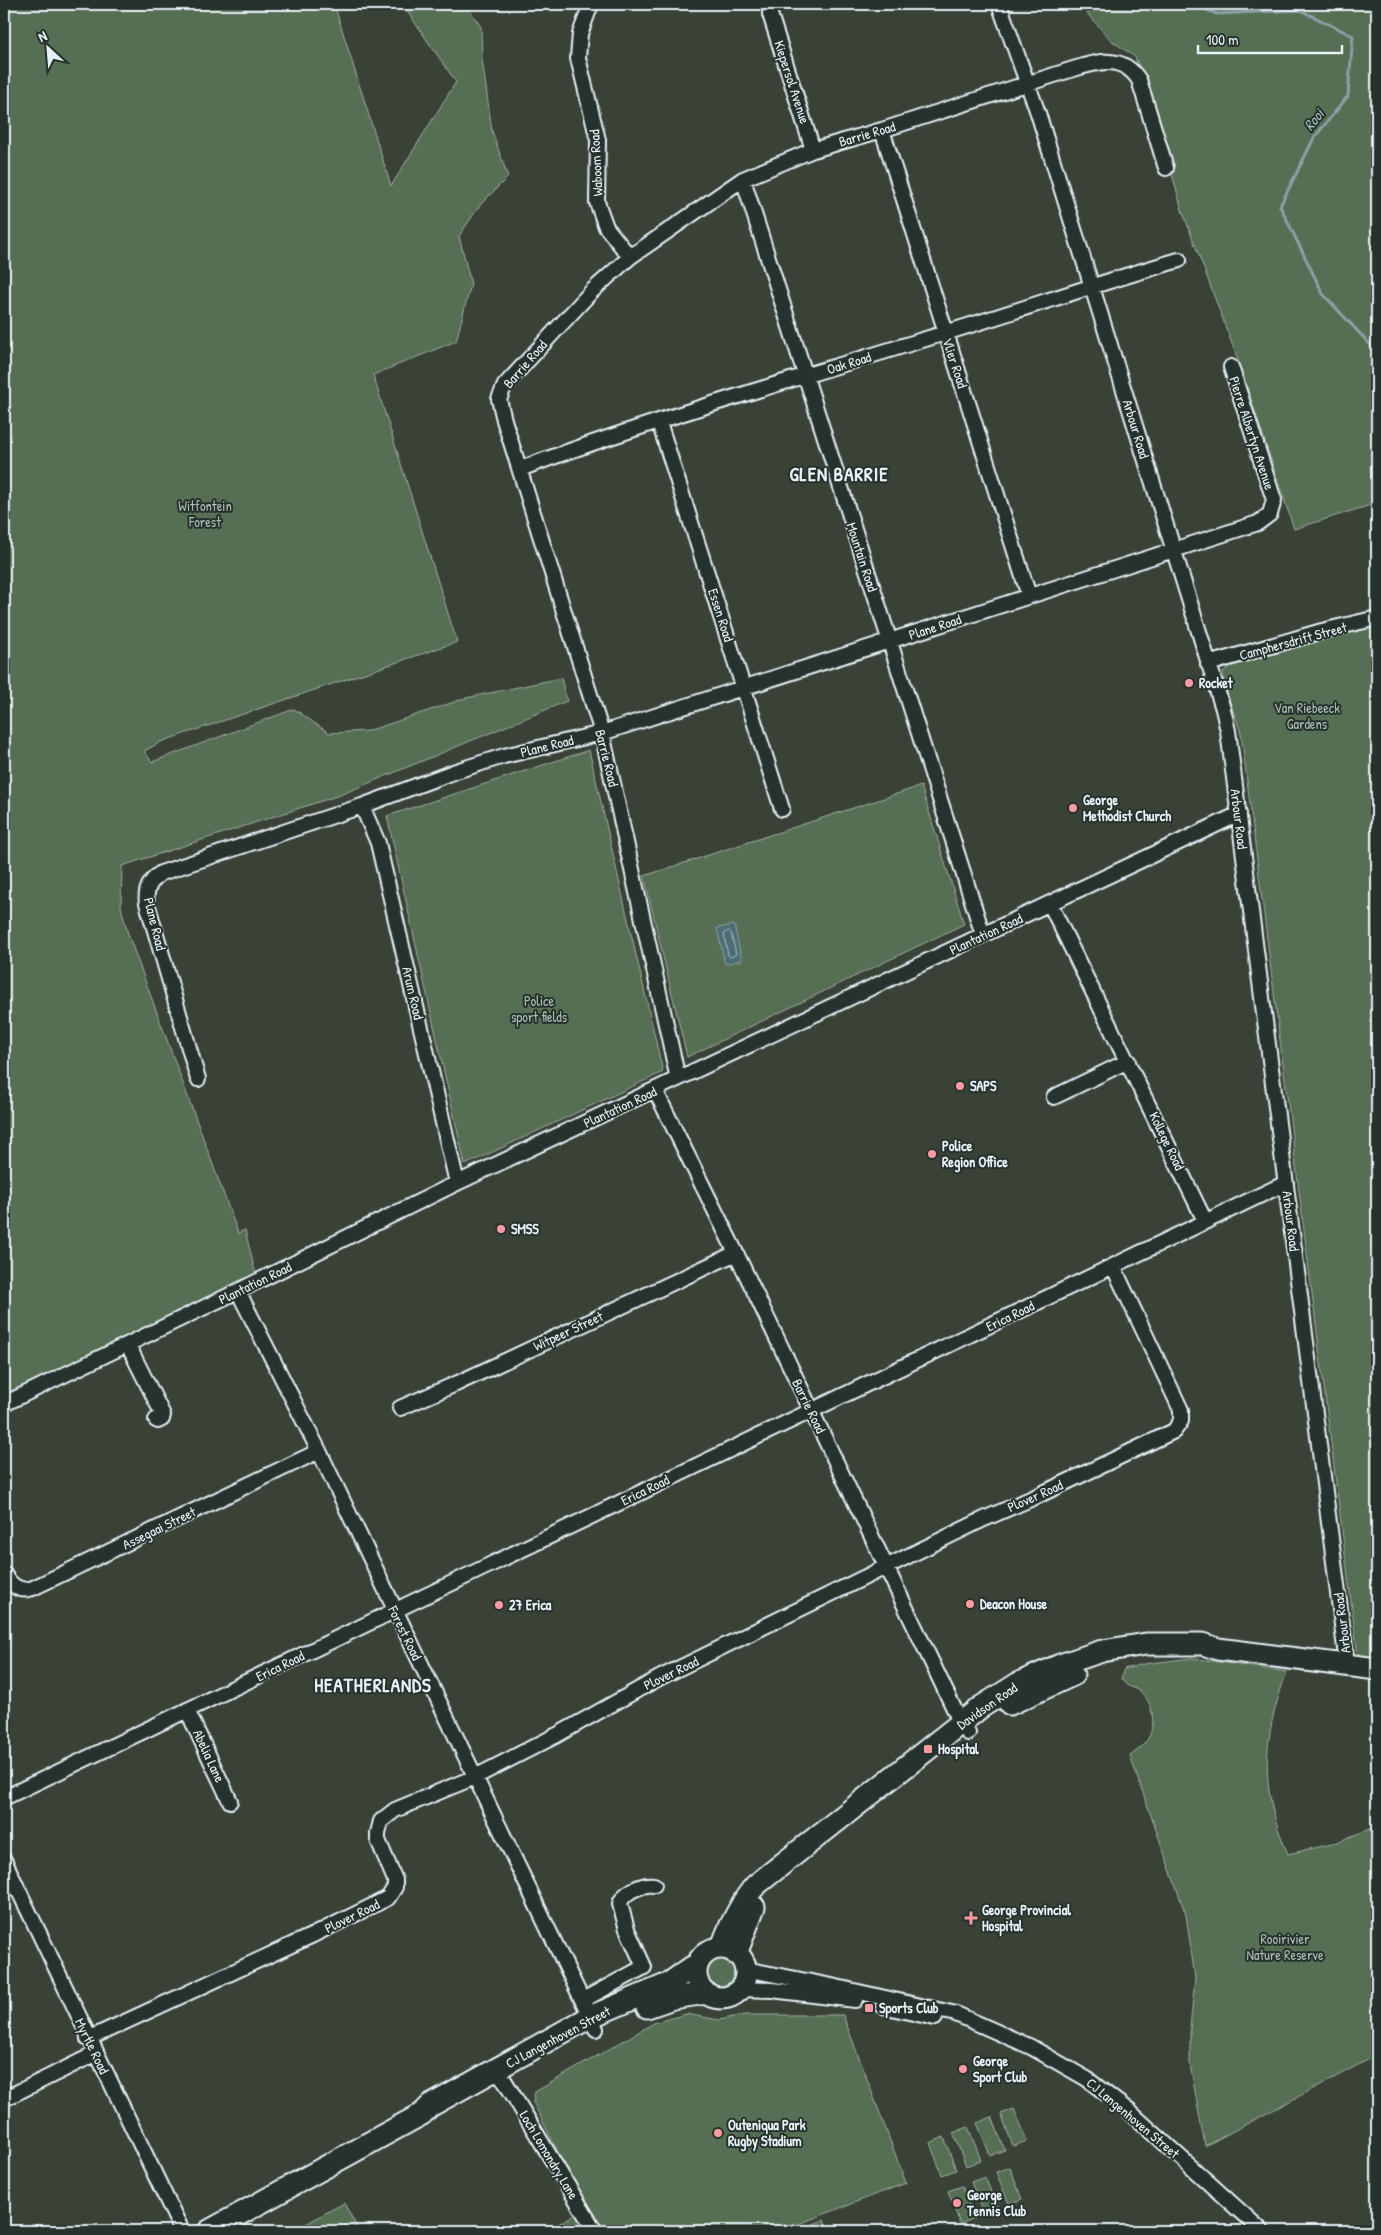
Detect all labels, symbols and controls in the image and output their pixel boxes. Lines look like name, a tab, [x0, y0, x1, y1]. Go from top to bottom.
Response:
north arrow	[22, 22, 72, 72]
scale bar	[1198, 22, 1342, 54]
text: N	[35, 25, 50, 46]
text: 100 m	[1206, 29, 1239, 50]
street label: Kiepersol Avenue	[769, 38, 815, 127]
water label: Rooi	[1298, 103, 1330, 135]
street label: Barrie Road	[836, 116, 898, 151]
street label: Waboom Road	[584, 129, 607, 197]
street label: Barrie Road	[498, 335, 551, 392]
street label: Vlier Road	[938, 335, 973, 391]
street label: Oak Road	[824, 347, 874, 378]
street label: Pierre Albertyn Avenue	[1224, 374, 1280, 493]
street label: Arbour Road	[1119, 397, 1155, 461]
district label: GLEN BARRIE	[789, 461, 889, 487]
park label: Witfontein Forest	[178, 496, 232, 531]
street label: Mountain Road	[842, 520, 883, 594]
street label: Essen Road	[704, 586, 739, 644]
street label: Plane Road	[906, 609, 964, 644]
street label: Camphersdrift Street	[1237, 617, 1349, 665]
place label: Rocket	[1199, 673, 1234, 692]
marker: Rocket	[1183, 677, 1195, 689]
park label: Van Riebeeck Gardens	[1274, 698, 1340, 733]
street label: Barrie Road	[591, 727, 624, 789]
street label: Plane Road	[518, 730, 576, 761]
street label: Arbour Road	[1226, 788, 1253, 851]
place label: George Methodist Church	[1083, 790, 1171, 825]
marker: George Methodist Church	[1067, 802, 1079, 814]
street label: Plane Road	[140, 895, 171, 953]
street label: Plantation Road	[946, 908, 1026, 959]
street label: Arum Road	[398, 965, 429, 1022]
park label: Police sport fields	[511, 991, 567, 1027]
place label: SAPS	[970, 1076, 997, 1095]
marker: SAPS	[954, 1080, 966, 1092]
street label: Plantation Road	[580, 1081, 660, 1132]
street label: Kollege Road	[1144, 1109, 1190, 1174]
place label: Police Region Office	[942, 1136, 1008, 1173]
marker: Police Region Office	[926, 1148, 938, 1160]
street label: Arbour Road	[1278, 1190, 1305, 1253]
place label: SMSS	[511, 1219, 539, 1238]
marker: SMSS	[495, 1223, 507, 1235]
street label: Plantation Road	[215, 1257, 295, 1308]
street label: Erica Road	[982, 1295, 1038, 1335]
street label: Witpeer Street	[530, 1306, 606, 1356]
street label: Barrie Road	[788, 1375, 831, 1437]
street label: Erica Road	[617, 1469, 673, 1509]
street label: Plover Road	[1004, 1475, 1066, 1516]
street label: Assegaai Street	[119, 1502, 199, 1554]
street label: Arbour Road	[1328, 1591, 1355, 1654]
place label: Deacon House	[980, 1594, 1048, 1613]
place label: 27 Erica	[509, 1595, 552, 1614]
marker: Deacon House	[964, 1598, 976, 1610]
marker: 27 Erica	[493, 1599, 505, 1611]
street label: Forest Road	[384, 1602, 427, 1664]
street label: Erica Road	[252, 1645, 308, 1685]
street label: Plover Road	[640, 1651, 702, 1694]
district label: HEATHERLANDS	[314, 1672, 432, 1698]
street label: Davidson Road	[953, 1677, 1021, 1733]
street label: Abelia Lane	[189, 1726, 230, 1786]
place label: Hospital	[938, 1739, 979, 1760]
marker: Hospital	[922, 1743, 934, 1755]
street label: Plover Road	[321, 1894, 383, 1937]
place label: George Provincial Hospital	[982, 1900, 1071, 1937]
marker: George Provincial Hospital	[964, 1911, 978, 1925]
park label: Rooirivier Nature Reserve	[1247, 1929, 1324, 1964]
place label: Sports Club	[879, 1998, 939, 2019]
street label: CJ Langenhoven Street	[502, 2001, 614, 2073]
marker: Sports Club	[863, 2002, 875, 2014]
street label: Myrtle Road	[70, 2015, 114, 2078]
place label: George Sport Club	[973, 2051, 1027, 2088]
marker: George Sport Club	[957, 2063, 969, 2075]
street label: CJ Langenhoven Street	[1082, 2073, 1184, 2163]
street label: Loch Lomondry Lane	[515, 2107, 584, 2204]
place label: Outeniqua Park Rugby Stadium	[728, 2115, 806, 2152]
marker: Outeniqua Park Rugby Stadium	[712, 2127, 724, 2139]
place label: George Tennis Club	[966, 2185, 1027, 2220]
marker: George Tennis Club	[951, 2197, 963, 2209]

